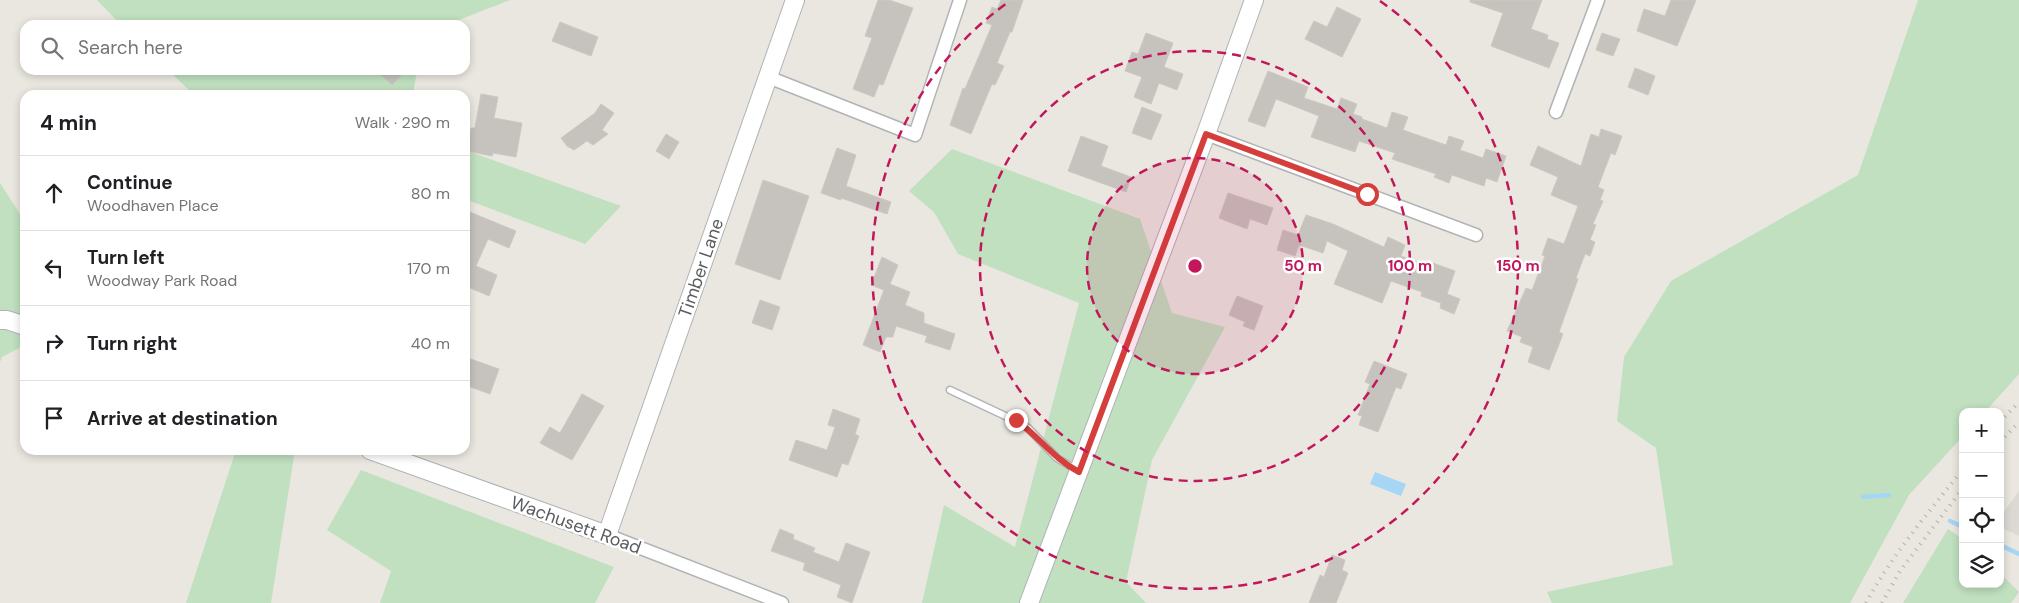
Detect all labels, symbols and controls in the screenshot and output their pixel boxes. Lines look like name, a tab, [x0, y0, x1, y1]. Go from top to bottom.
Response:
search box	[20, 20, 470, 75]
icon: search	[38, 34, 66, 62]
text: Search here	[78, 35, 183, 60]
text: 4 min	[40, 109, 97, 137]
text: Walk · 290 m	[355, 112, 450, 133]
text: Continue	[87, 170, 173, 195]
icon: ahead	[40, 179, 68, 207]
text: 80 m	[411, 183, 450, 204]
route start	[1356, 183, 1379, 206]
text: Woodhaven Place	[87, 195, 219, 216]
street label: Timber Lane	[673, 215, 729, 321]
text: Turn left	[87, 245, 165, 270]
icon: left	[40, 254, 68, 282]
text: 50 m	[1284, 256, 1322, 276]
text: 100 m	[1388, 256, 1432, 276]
text: 150 m	[1497, 256, 1540, 276]
centre of rings	[1186, 257, 1204, 275]
text: 170 m	[407, 258, 450, 279]
text: Woodway Park Road	[87, 270, 237, 291]
icon: right	[40, 329, 68, 357]
text: Turn right	[87, 331, 177, 356]
text: 40 m	[411, 333, 450, 354]
icon: arrive	[40, 404, 68, 432]
text: Arrive at destination	[87, 406, 278, 431]
map controls	[1959, 408, 2004, 588]
button: +	[1959, 408, 2004, 453]
route end	[1005, 409, 1028, 432]
button: −	[1959, 453, 2004, 498]
street label: Wachusett Road	[507, 490, 645, 560]
button: locate	[1959, 498, 2004, 543]
button: layers	[1959, 543, 2004, 588]

